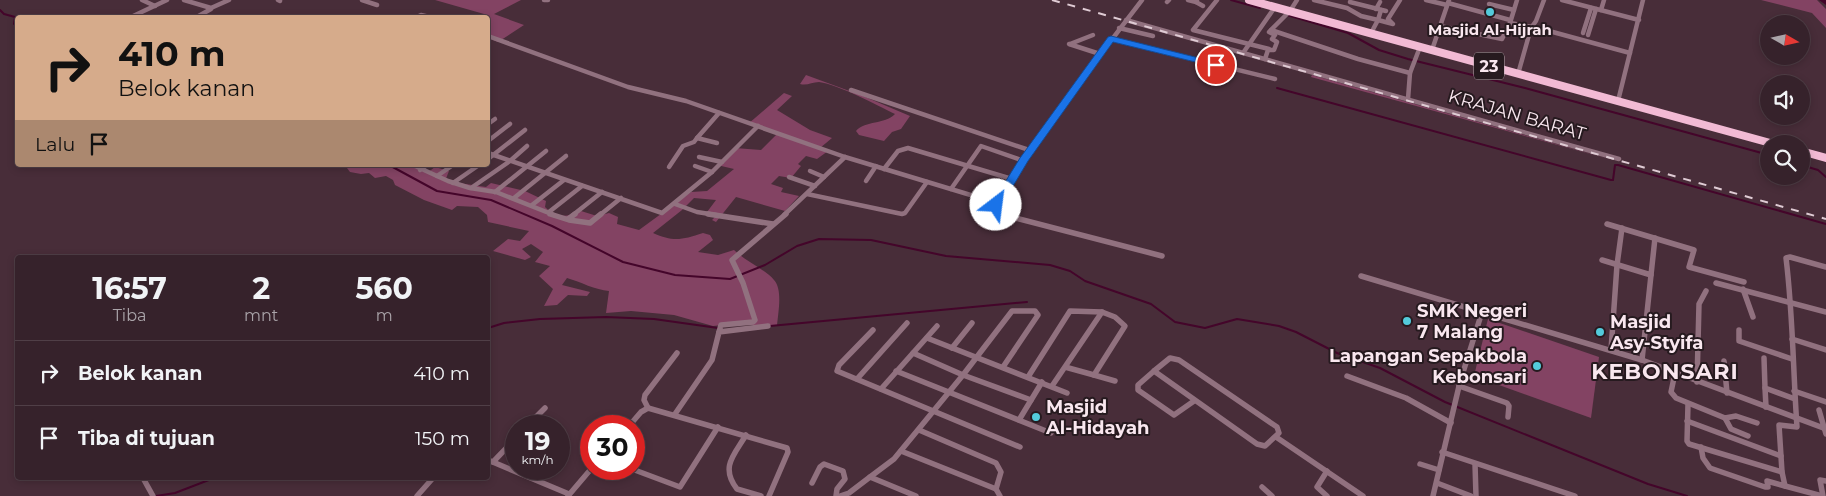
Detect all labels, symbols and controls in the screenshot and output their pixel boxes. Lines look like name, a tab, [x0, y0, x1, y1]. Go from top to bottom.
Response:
marker: Masjid Al-Hijrah	[1484, 6, 1496, 18]
north arrow	[1760, 15, 1810, 65]
map controls	[1760, 15, 1810, 185]
place label: Masjid Al-Hijrah	[1428, 20, 1552, 39]
text: 410 m	[118, 32, 225, 75]
icon: right	[35, 35, 100, 100]
pin	[1195, 44, 1237, 86]
icon: arrive	[1202, 51, 1230, 79]
road number: 23	[1474, 52, 1504, 80]
text: Belok kanan	[118, 75, 255, 102]
button: sound	[1760, 75, 1810, 125]
street label: KRAJAN BARAT	[1446, 85, 1589, 145]
icon: arrive	[85, 130, 113, 158]
text: Lalu	[35, 133, 75, 156]
button: search	[1760, 135, 1810, 185]
position arrow	[969, 178, 1021, 230]
text: 16:57	[92, 270, 167, 307]
text: 2	[252, 270, 270, 307]
text: 560	[356, 270, 413, 307]
place label: SMK Negeri 7 Malang	[1417, 300, 1527, 343]
text: Tiba	[113, 306, 146, 325]
text: mnt	[244, 306, 278, 325]
text: m	[376, 306, 393, 325]
place label: Masjid Asy-Styifa	[1609, 311, 1703, 354]
marker: SMK Negeri 7 Malang	[1401, 315, 1413, 327]
marker: Masjid Asy-Styifa	[1594, 326, 1606, 338]
place label: Lapangan Sepakbola Kebonsari	[1329, 345, 1527, 388]
district label: KEBONSARI	[1591, 358, 1739, 385]
icon: right	[35, 359, 63, 387]
marker: Lapangan Sepakbola Kebonsari	[1531, 360, 1543, 372]
text: Belok kanan	[78, 362, 202, 385]
text: 410 m	[413, 362, 470, 385]
place label: Masjid Al-Hidayah	[1045, 396, 1149, 439]
marker: Masjid Al-Hidayah	[1030, 411, 1042, 423]
speed limit sign: 30	[580, 415, 645, 480]
icon: arrive	[35, 424, 63, 452]
text: 19	[525, 426, 550, 456]
text: Tiba di tujuan	[78, 427, 215, 450]
text: 150 m	[415, 427, 470, 450]
text: km/h	[521, 452, 554, 467]

